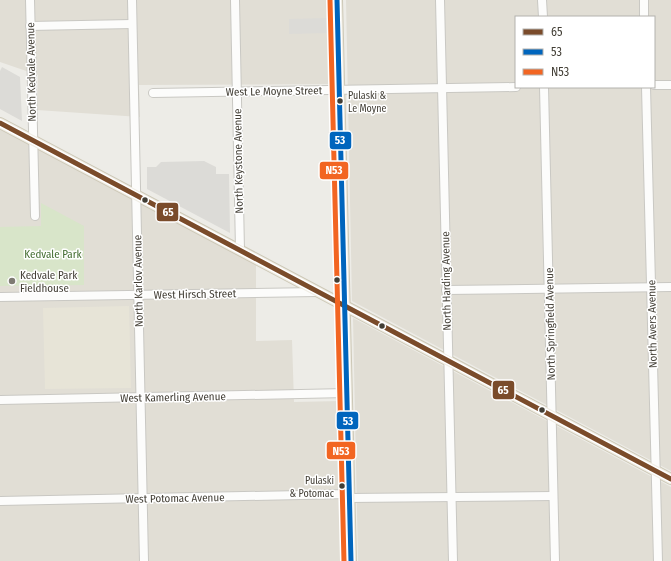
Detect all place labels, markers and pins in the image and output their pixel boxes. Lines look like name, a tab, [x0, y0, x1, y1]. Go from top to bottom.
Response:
place label: Pulaski & Le Moyne	[348, 90, 387, 115]
marker: Pulaski & Le Moyne	[335, 96, 345, 106]
unlabelled marker	[140, 195, 150, 205]
place label: Kedvale Park Fieldhouse	[20, 269, 78, 295]
unlabelled marker	[332, 275, 342, 285]
marker: Kedvale Park Fieldhouse	[7, 276, 17, 286]
unlabelled marker	[377, 321, 387, 331]
unlabelled marker	[537, 405, 547, 415]
place label: Pulaski & Potomac	[290, 475, 335, 500]
marker: Pulaski & Potomac	[337, 481, 347, 491]

